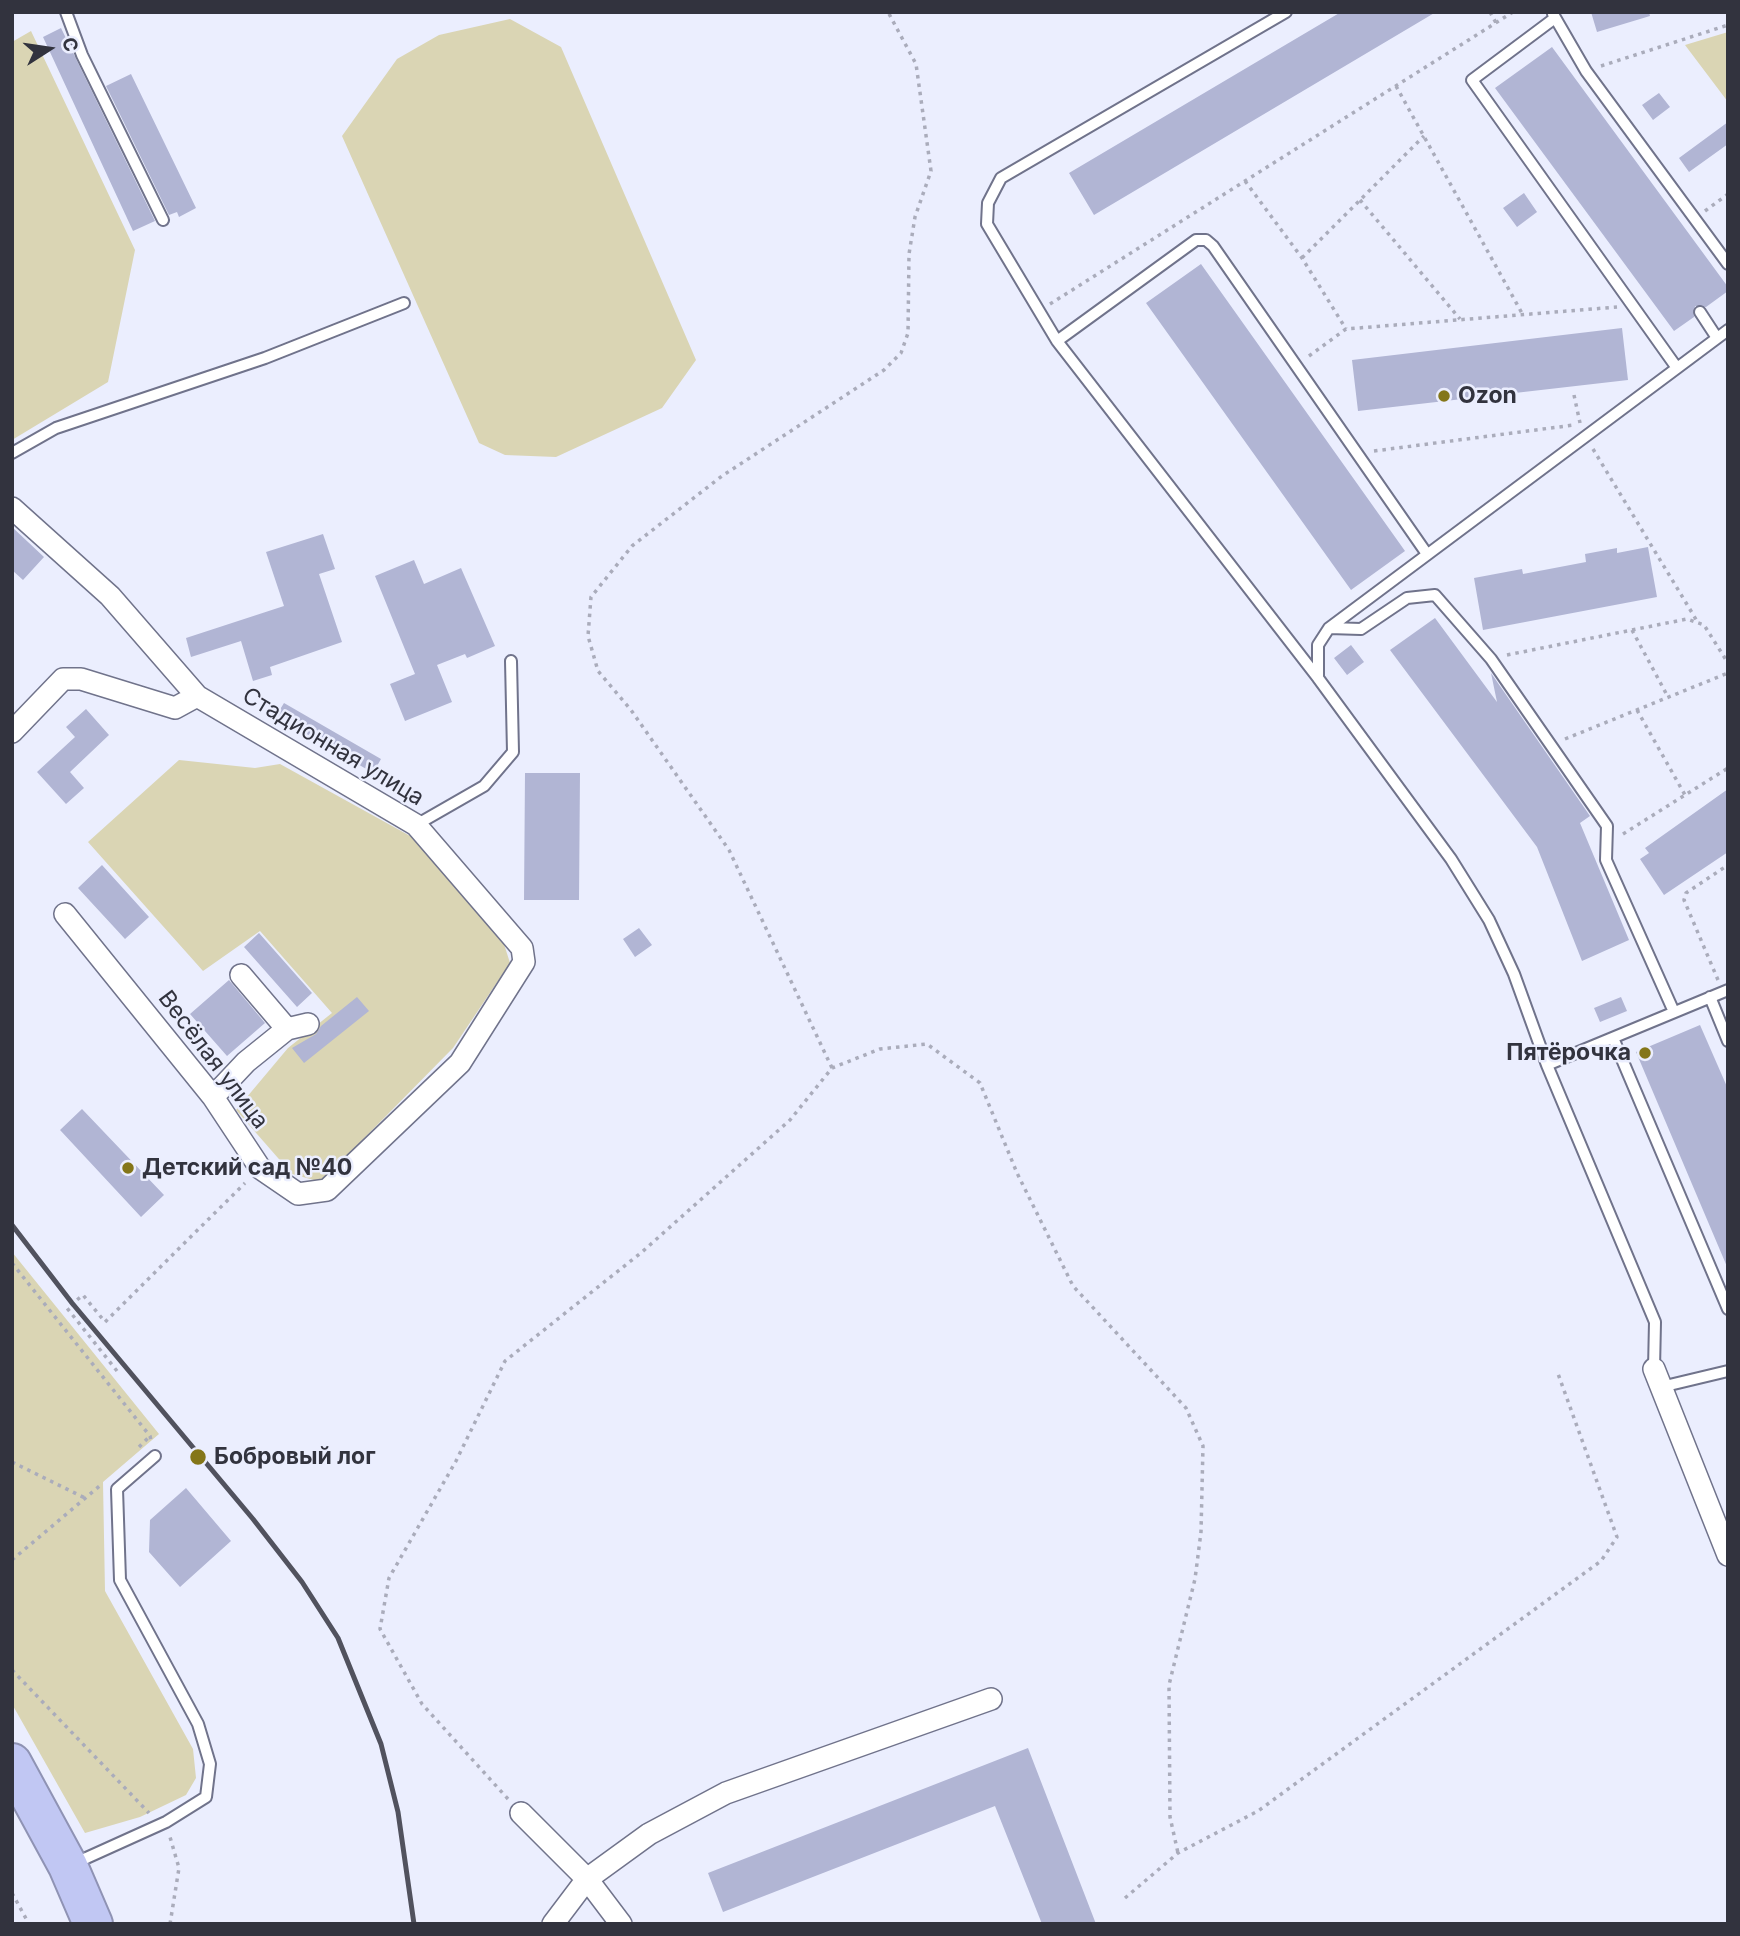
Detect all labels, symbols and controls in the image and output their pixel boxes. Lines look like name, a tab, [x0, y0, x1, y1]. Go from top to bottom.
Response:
north arrow	[14, 14, 84, 84]
text: С	[57, 35, 83, 54]
place label: Ozon	[1458, 382, 1517, 410]
marker: Ozon	[1436, 388, 1452, 404]
street label: Стадионная улица	[237, 682, 429, 812]
street label: Весёлая улица	[152, 986, 274, 1134]
place label: Пятёрочка	[1506, 1039, 1631, 1067]
marker: Пятёрочка	[1637, 1045, 1653, 1061]
place label: Детский сад №40	[142, 1154, 352, 1182]
marker: Детский сад №40	[120, 1160, 136, 1176]
place label: Бобровый лог	[214, 1443, 376, 1471]
marker: Бобровый лог	[188, 1447, 208, 1467]

